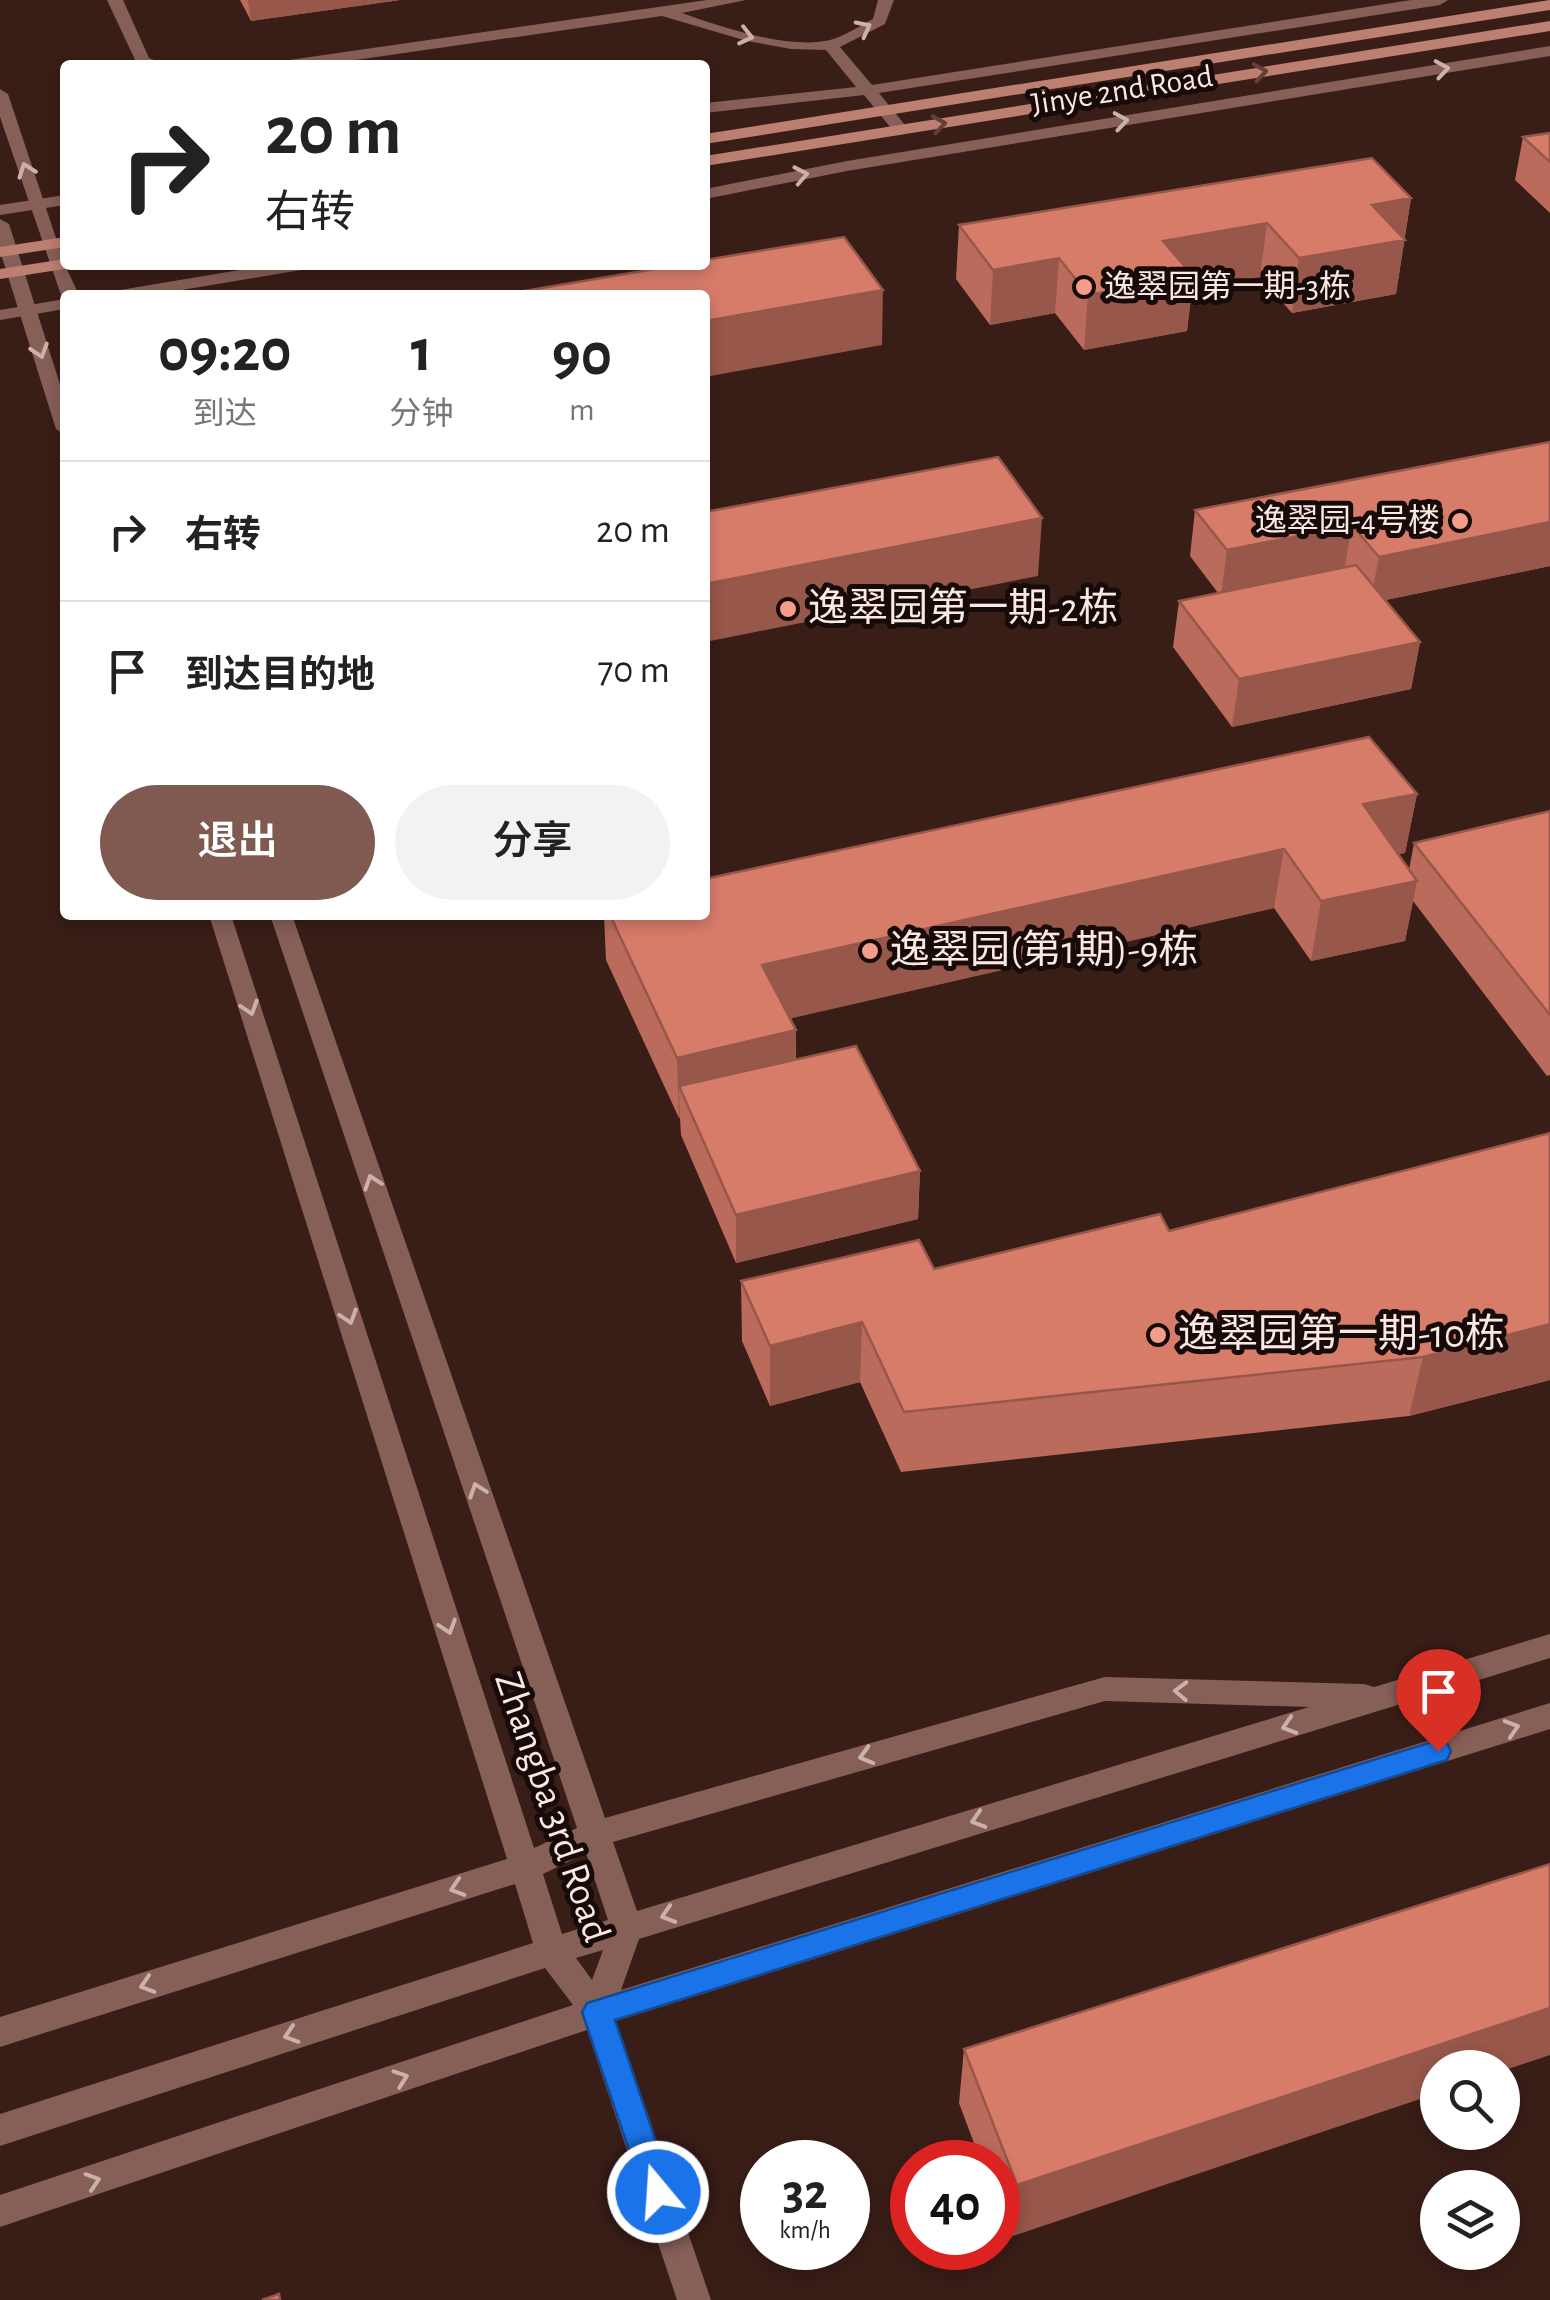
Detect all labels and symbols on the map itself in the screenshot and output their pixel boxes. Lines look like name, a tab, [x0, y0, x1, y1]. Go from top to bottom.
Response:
one-way arrow	[854, 21, 872, 40]
one-way arrow	[737, 24, 754, 45]
one-way arrow	[1434, 59, 1450, 80]
street label: Jinye 2nd Road	[1029, 60, 1215, 120]
one-way arrow	[1252, 62, 1269, 83]
one-way arrow	[1113, 111, 1129, 132]
one-way arrow	[931, 114, 948, 135]
one-way arrow	[18, 162, 38, 179]
one-way arrow	[792, 165, 809, 186]
place label: 逸翠园第一期-3栋	[1104, 269, 1351, 303]
marker: 逸翠园第一期-3栋	[1073, 276, 1095, 298]
one-way arrow	[28, 341, 49, 358]
place label: 逸翠园-4号楼	[1255, 503, 1440, 537]
marker: 逸翠园-4号楼	[1449, 510, 1471, 532]
place label: 逸翠园第一期-2栋	[808, 587, 1118, 629]
marker: 逸翠园第一期-2栋	[777, 598, 799, 620]
place label: 逸翠园(第1期)-9栋	[890, 929, 1199, 971]
marker: 逸翠园(第1期)-9栋	[859, 940, 881, 962]
one-way arrow	[238, 999, 259, 1016]
one-way arrow	[364, 1175, 384, 1192]
one-way arrow	[337, 1308, 358, 1325]
place label: 逸翠园第一期-10栋	[1178, 1313, 1505, 1355]
marker: 逸翠园第一期-10栋	[1147, 1324, 1169, 1346]
one-way arrow	[468, 1482, 489, 1499]
one-way arrow	[436, 1618, 457, 1635]
pin	[1396, 1649, 1481, 1752]
street label: Zhangba 3rd Road	[487, 1667, 617, 1947]
one-way arrow	[1173, 1680, 1189, 1701]
one-way arrow	[1282, 1714, 1299, 1735]
one-way arrow	[1503, 1719, 1520, 1740]
one-way arrow	[857, 1745, 875, 1766]
one-way arrow	[971, 1809, 988, 1829]
one-way arrow	[449, 1876, 466, 1897]
one-way arrow	[660, 1903, 677, 1924]
one-way arrow	[139, 1974, 156, 1994]
one-way arrow	[284, 2024, 301, 2044]
one-way arrow	[392, 2070, 409, 2090]
position arrow	[606, 2140, 710, 2244]
speed limit sign: 40	[890, 2140, 1020, 2270]
one-way arrow	[83, 2172, 100, 2192]

